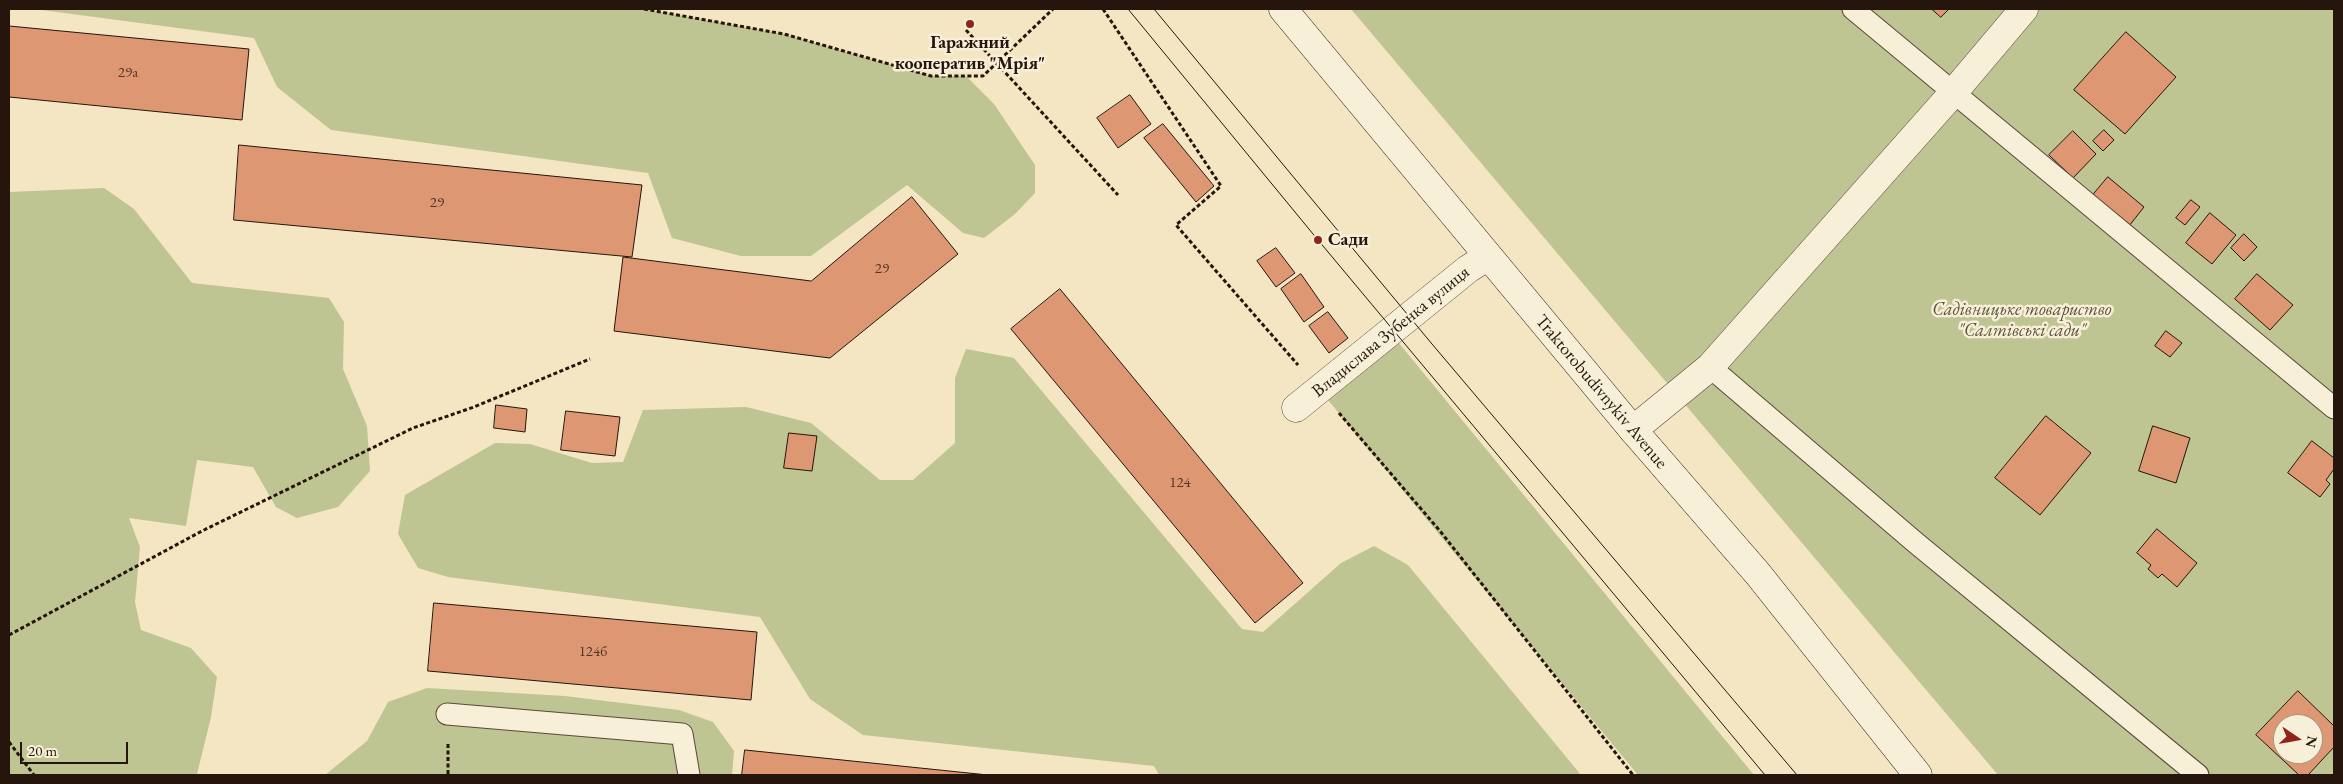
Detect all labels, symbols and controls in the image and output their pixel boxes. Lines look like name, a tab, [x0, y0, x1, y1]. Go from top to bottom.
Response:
marker: Гаражний кооператив "Мрія"	[964, 18, 976, 30]
place label: Гаражний кооператив "Мрія"	[895, 32, 1045, 74]
house number: 29а	[118, 64, 138, 82]
house number: 29	[430, 194, 444, 212]
place label: Сади	[1328, 229, 1368, 251]
marker: Сади	[1312, 234, 1324, 246]
house number: 29	[875, 260, 889, 278]
street label: Владислава Зубенка вулиця	[1308, 262, 1474, 402]
park label: Садівницьке товариство "Салтівські сади"	[1932, 299, 2112, 342]
street label: Traktorobudivnykiv Avenue	[1530, 311, 1672, 473]
house number: 124	[1169, 474, 1191, 492]
house number: 124б	[579, 643, 607, 661]
north arrow	[2273, 714, 2323, 764]
scale bar	[22, 732, 130, 764]
text: N	[2302, 734, 2322, 749]
text: 20 m	[28, 741, 57, 760]

